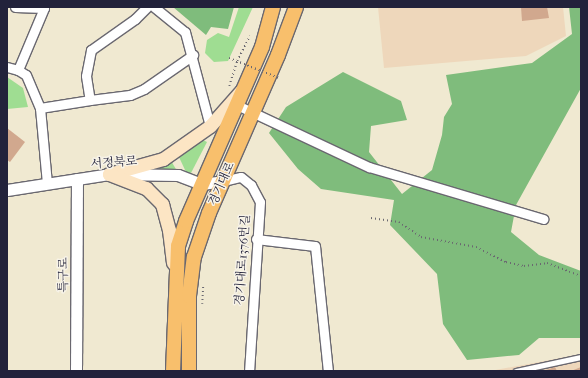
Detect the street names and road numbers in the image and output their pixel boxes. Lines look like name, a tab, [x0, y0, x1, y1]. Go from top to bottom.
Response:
street label: 서정북로	[90, 154, 138, 172]
street label: 경기대로	[206, 160, 238, 208]
street label: 경기대로1376번길	[233, 214, 253, 306]
street label: 특구로	[57, 258, 71, 292]

